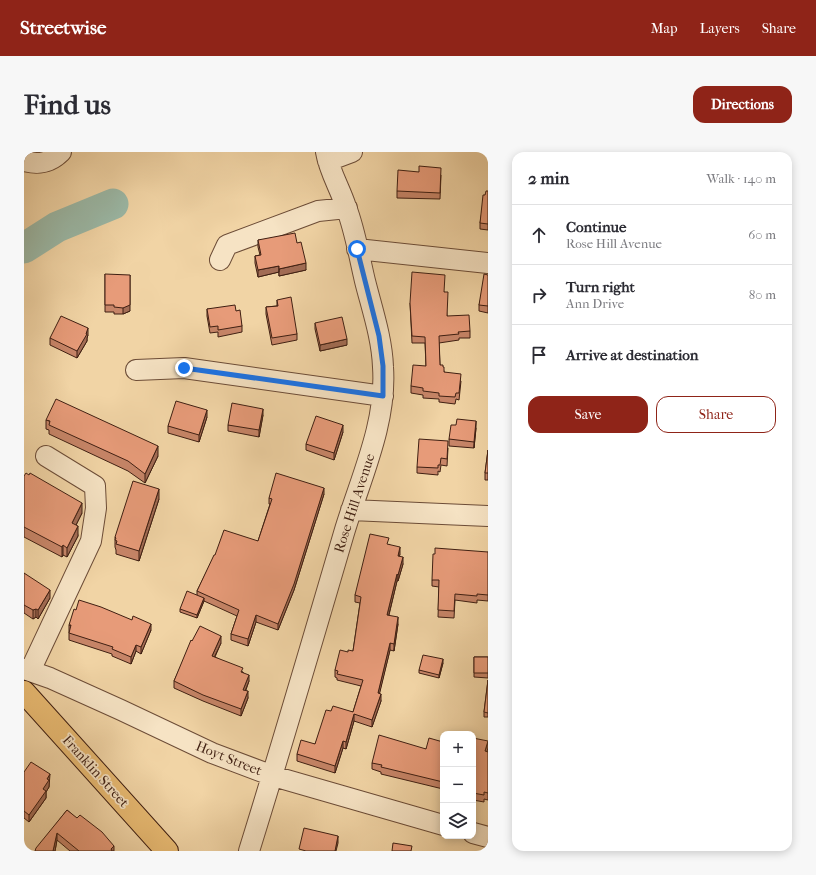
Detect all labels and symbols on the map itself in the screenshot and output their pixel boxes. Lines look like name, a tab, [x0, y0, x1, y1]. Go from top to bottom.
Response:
route start	[348, 240, 366, 258]
route end	[175, 359, 193, 377]
street label: Rose Hill Avenue	[330, 451, 379, 555]
street label: Franklin Street	[59, 732, 133, 811]
street label: Hoyt Street	[193, 737, 264, 779]

